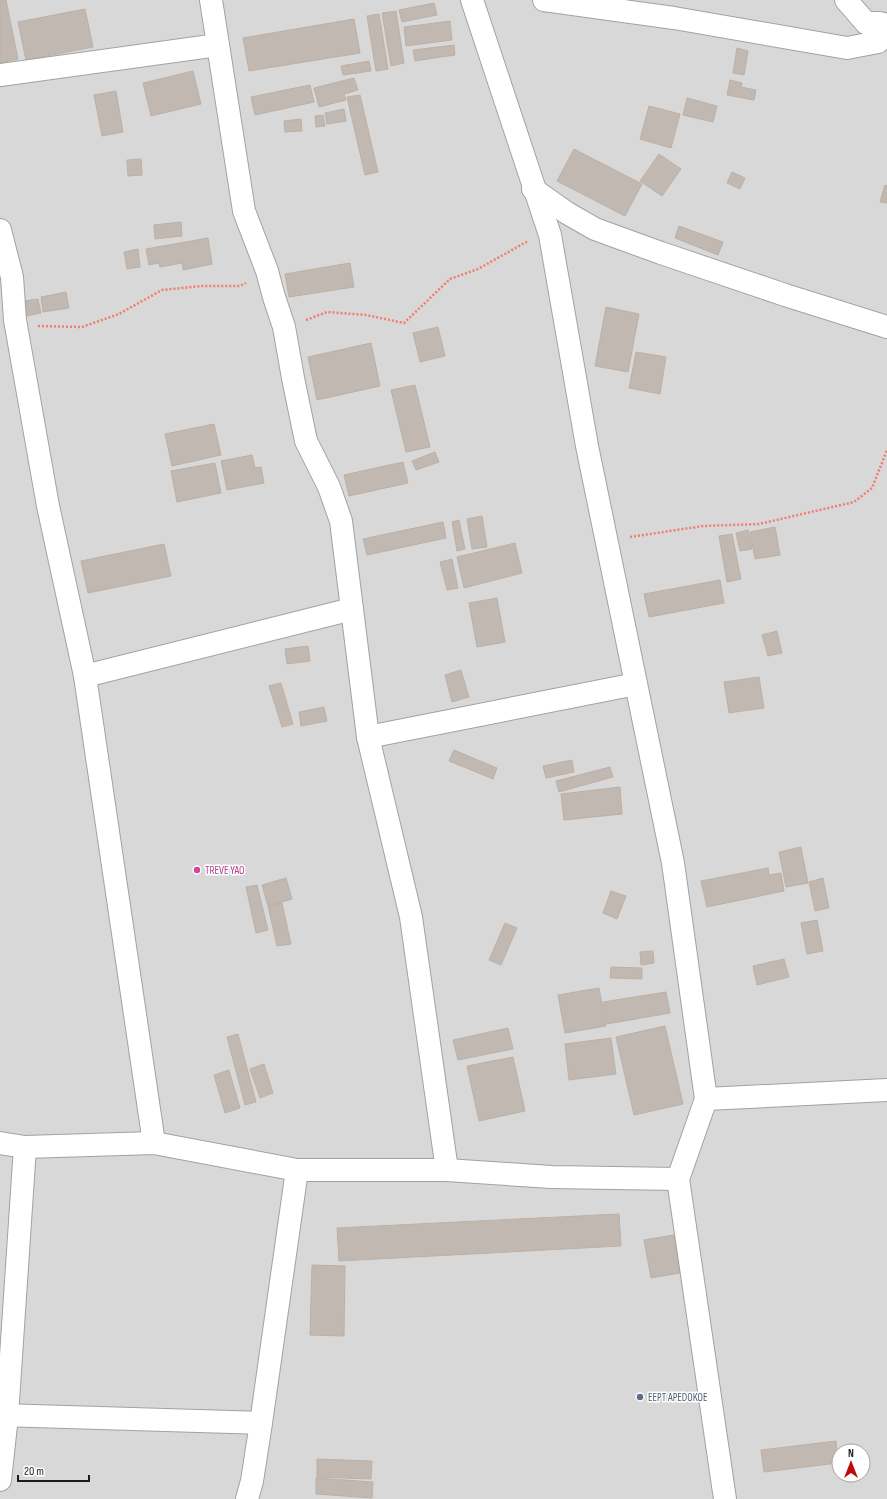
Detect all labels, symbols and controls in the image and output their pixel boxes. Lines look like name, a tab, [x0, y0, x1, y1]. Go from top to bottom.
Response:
place label: TREVE YAO	[205, 864, 244, 877]
marker: TREVE YAO	[192, 865, 202, 875]
place label: EEPT APEDOKOE	[648, 1391, 707, 1404]
marker: EEPT APEDOKOE	[635, 1392, 645, 1402]
north arrow	[831, 1443, 871, 1483]
text: N	[848, 1447, 854, 1460]
scale bar	[18, 1457, 89, 1483]
text: 20 m	[24, 1464, 44, 1479]

